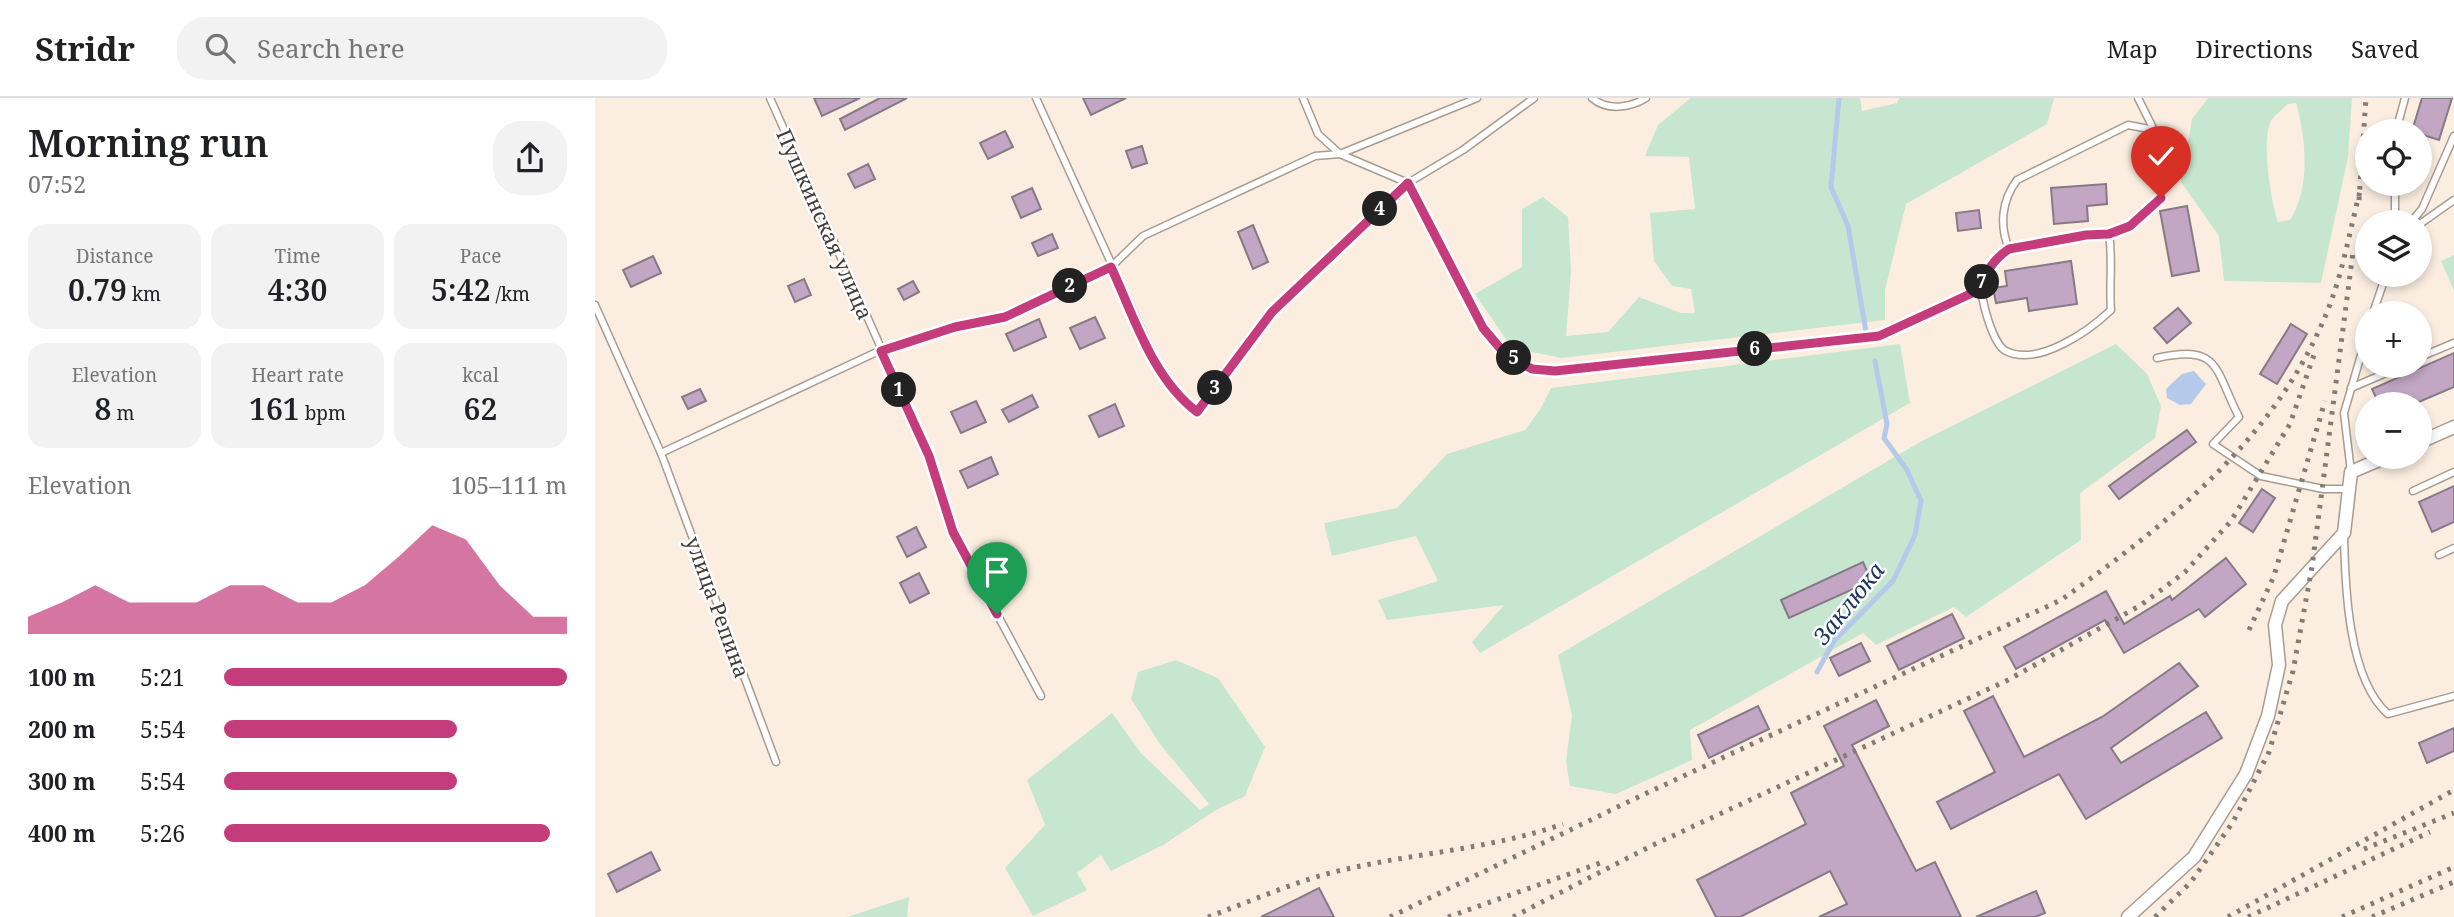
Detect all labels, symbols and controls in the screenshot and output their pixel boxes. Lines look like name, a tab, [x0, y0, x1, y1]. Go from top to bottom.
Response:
search box	[177, 17, 667, 80]
text: Stridr	[35, 26, 135, 71]
icon: search	[201, 29, 239, 67]
text: Search here	[257, 30, 405, 66]
text: Map	[2107, 32, 2158, 65]
text: Directions	[2196, 32, 2313, 65]
text: Saved	[2351, 32, 2419, 65]
text: Morning run	[28, 116, 269, 168]
map controls	[2355, 119, 2432, 469]
button: locate	[2355, 119, 2432, 196]
button: share	[493, 121, 567, 195]
street label: Пушкинская улица	[770, 124, 880, 324]
pin	[2131, 126, 2191, 198]
icon: check	[2142, 137, 2180, 175]
text: 07:52	[28, 168, 86, 200]
pin: 4	[1363, 192, 1397, 226]
text: 4	[1374, 195, 1385, 221]
button: layers	[2355, 210, 2432, 287]
text: Distance	[76, 243, 153, 269]
text: Time	[275, 243, 320, 269]
text: Pace	[460, 243, 501, 269]
pin: 7	[1965, 264, 1999, 300]
pin: 2	[1053, 268, 1087, 304]
text: 7	[1976, 268, 1987, 294]
text: 0.79	[68, 269, 127, 310]
text: 4:30	[268, 269, 327, 310]
text: 5:42	[431, 269, 491, 310]
text: 2	[1064, 272, 1075, 298]
text: km	[127, 281, 161, 307]
text: /km	[491, 281, 530, 307]
button: +	[2355, 301, 2432, 378]
pin: 6	[1737, 331, 1773, 366]
text: 6	[1749, 335, 1760, 361]
pin: 5	[1497, 341, 1531, 376]
text: 5	[1508, 344, 1519, 370]
text: Elevation	[72, 362, 157, 388]
text: Heart rate	[251, 362, 344, 388]
text: kcal	[462, 362, 499, 388]
pin: 3	[1197, 370, 1233, 406]
pin: 1	[881, 372, 917, 408]
text: 3	[1209, 374, 1220, 400]
text: 1	[893, 376, 904, 402]
text: 8	[95, 388, 111, 429]
text: 161	[249, 388, 300, 429]
text: 62	[464, 388, 497, 429]
button: −	[2355, 392, 2432, 469]
text: m	[111, 400, 134, 426]
text: bpm	[300, 400, 346, 426]
text: Elevation	[28, 469, 132, 501]
text: 105–111 m	[451, 469, 567, 501]
street label: улица Репина	[679, 532, 757, 682]
pin	[967, 542, 1027, 614]
icon: arrive	[978, 553, 1016, 591]
water label: Заклюка	[1805, 555, 1891, 651]
text: 100 m	[28, 661, 96, 693]
text: 5:21	[140, 661, 185, 693]
text: 200 m	[28, 713, 96, 745]
text: 5:54	[140, 713, 185, 745]
text: 300 m	[28, 765, 96, 797]
text: 5:54	[140, 765, 185, 797]
text: 400 m	[28, 817, 96, 849]
text: 5:26	[140, 817, 185, 849]

